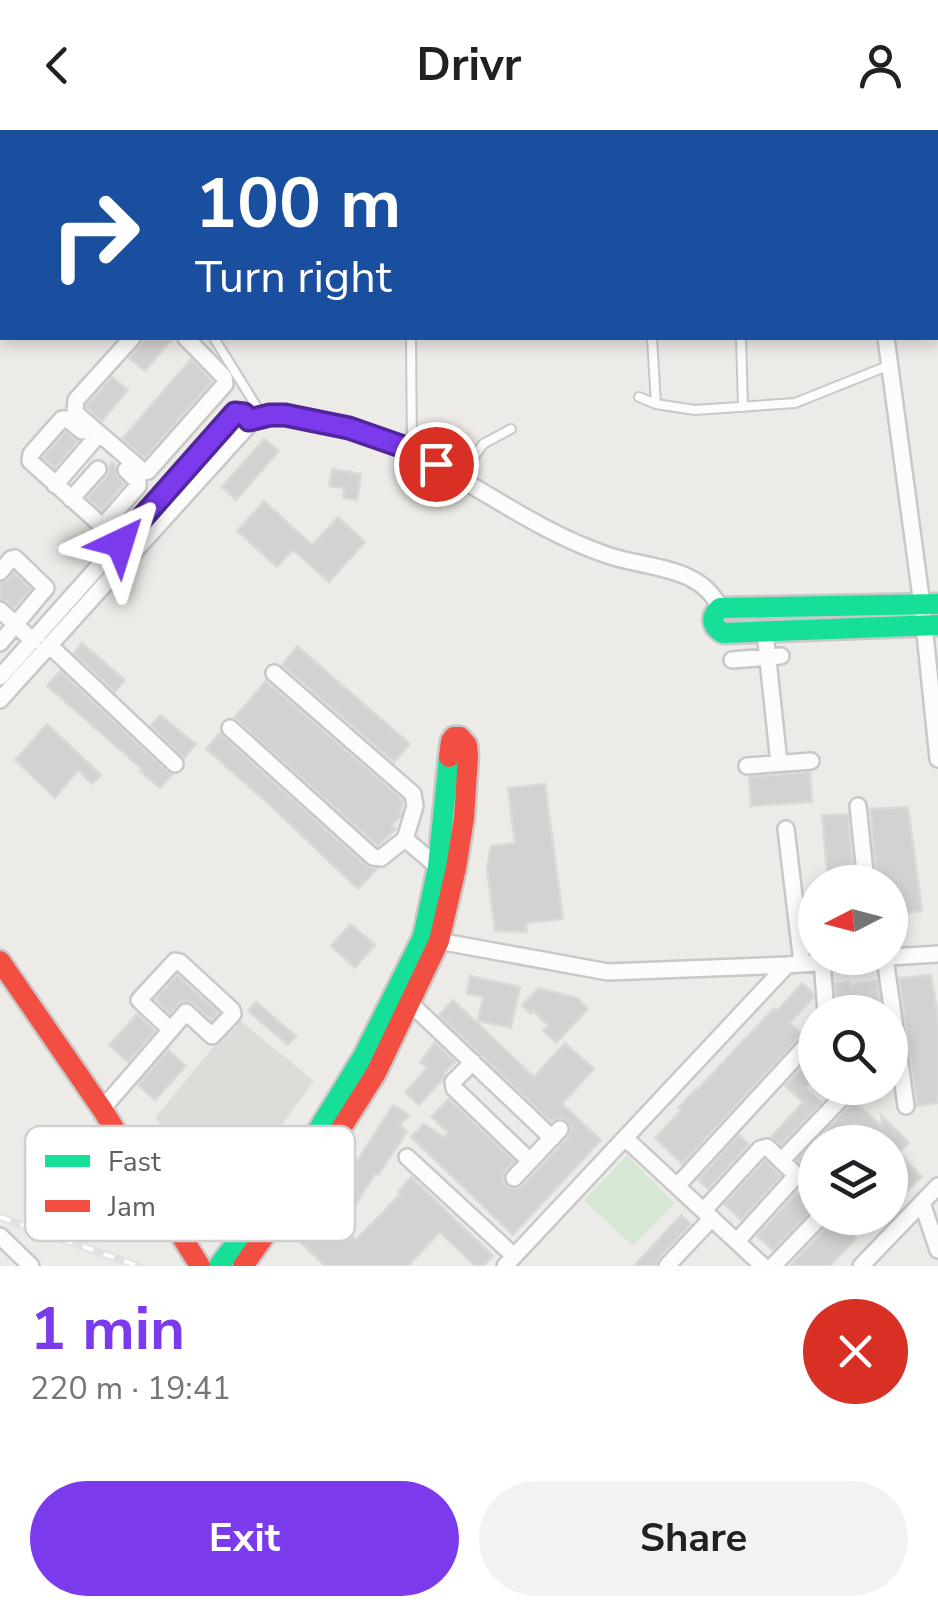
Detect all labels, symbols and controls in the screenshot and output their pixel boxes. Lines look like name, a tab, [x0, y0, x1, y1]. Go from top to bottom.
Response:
text: Drivr	[417, 35, 521, 96]
icon: back	[30, 38, 85, 93]
icon: person	[853, 38, 908, 93]
text: 100 m	[195, 156, 401, 252]
icon: right	[30, 170, 160, 300]
text: Turn right	[195, 247, 392, 308]
pin	[394, 422, 479, 507]
icon: arrive	[409, 437, 464, 492]
position arrow	[68, 491, 172, 595]
north arrow	[798, 865, 908, 975]
map controls	[798, 865, 908, 1235]
button: search	[798, 995, 908, 1105]
button: layers	[798, 1125, 908, 1235]
legend	[25, 1126, 355, 1241]
text: Fast	[108, 1143, 161, 1181]
text: Jam	[107, 1188, 156, 1226]
text: 1 min	[30, 1288, 185, 1370]
button: close	[803, 1299, 908, 1404]
text: 220 m · 19:41	[30, 1367, 231, 1410]
button: Exit	[30, 1481, 459, 1596]
button: Share	[479, 1481, 908, 1596]

